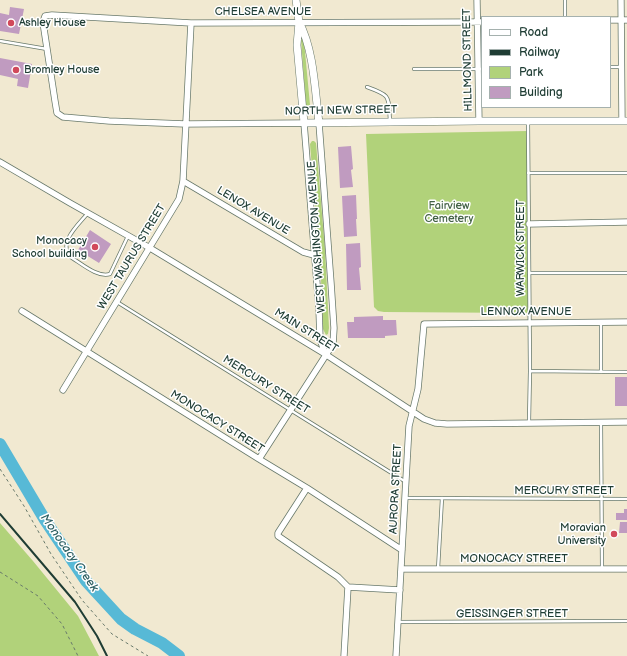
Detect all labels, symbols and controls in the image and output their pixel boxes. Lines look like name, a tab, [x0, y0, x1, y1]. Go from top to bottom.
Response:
street label: CHELSEA AVENUE	[215, 5, 311, 19]
street label: HILLMOND STREET	[461, 8, 475, 112]
place label: Ashley House	[19, 16, 86, 30]
legend	[481, 16, 611, 108]
marker: Ashley House	[6, 18, 16, 28]
text: Road	[519, 25, 548, 40]
text: Railway	[519, 45, 560, 60]
place label: Bromley House	[24, 63, 100, 77]
marker: Bromley House	[11, 65, 21, 75]
text: Park	[519, 65, 543, 80]
text: Building	[519, 85, 563, 100]
street label: NORTH NEW STREET	[285, 103, 397, 119]
street label: WEST WASHINGTON AVENUE	[305, 161, 329, 313]
street label: LENOX AVENUE	[214, 184, 292, 238]
park label: Fairview Cemetery	[424, 199, 474, 225]
street label: WARWICK STREET	[514, 200, 528, 296]
street label: WEST TAURUS STREET	[95, 202, 169, 312]
place label: Monocacy School building	[12, 234, 87, 260]
marker: Monocacy School building	[90, 242, 100, 252]
street label: LENNOX AVENUE	[481, 305, 571, 319]
street label: MAIN STREET	[272, 306, 340, 356]
street label: MERCURY STREET	[220, 353, 312, 417]
street label: MONOCACY STREET	[168, 388, 266, 456]
street label: AURORA STREET	[387, 444, 405, 534]
street label: MERCURY STREET	[514, 484, 614, 498]
water label: Monocacy Creek	[37, 511, 101, 595]
place label: Moravian University	[558, 521, 606, 547]
marker: Moravian University	[609, 529, 619, 539]
street label: MONOCACY STREET	[460, 552, 568, 566]
street label: GEISSINGER STREET	[456, 607, 568, 621]

